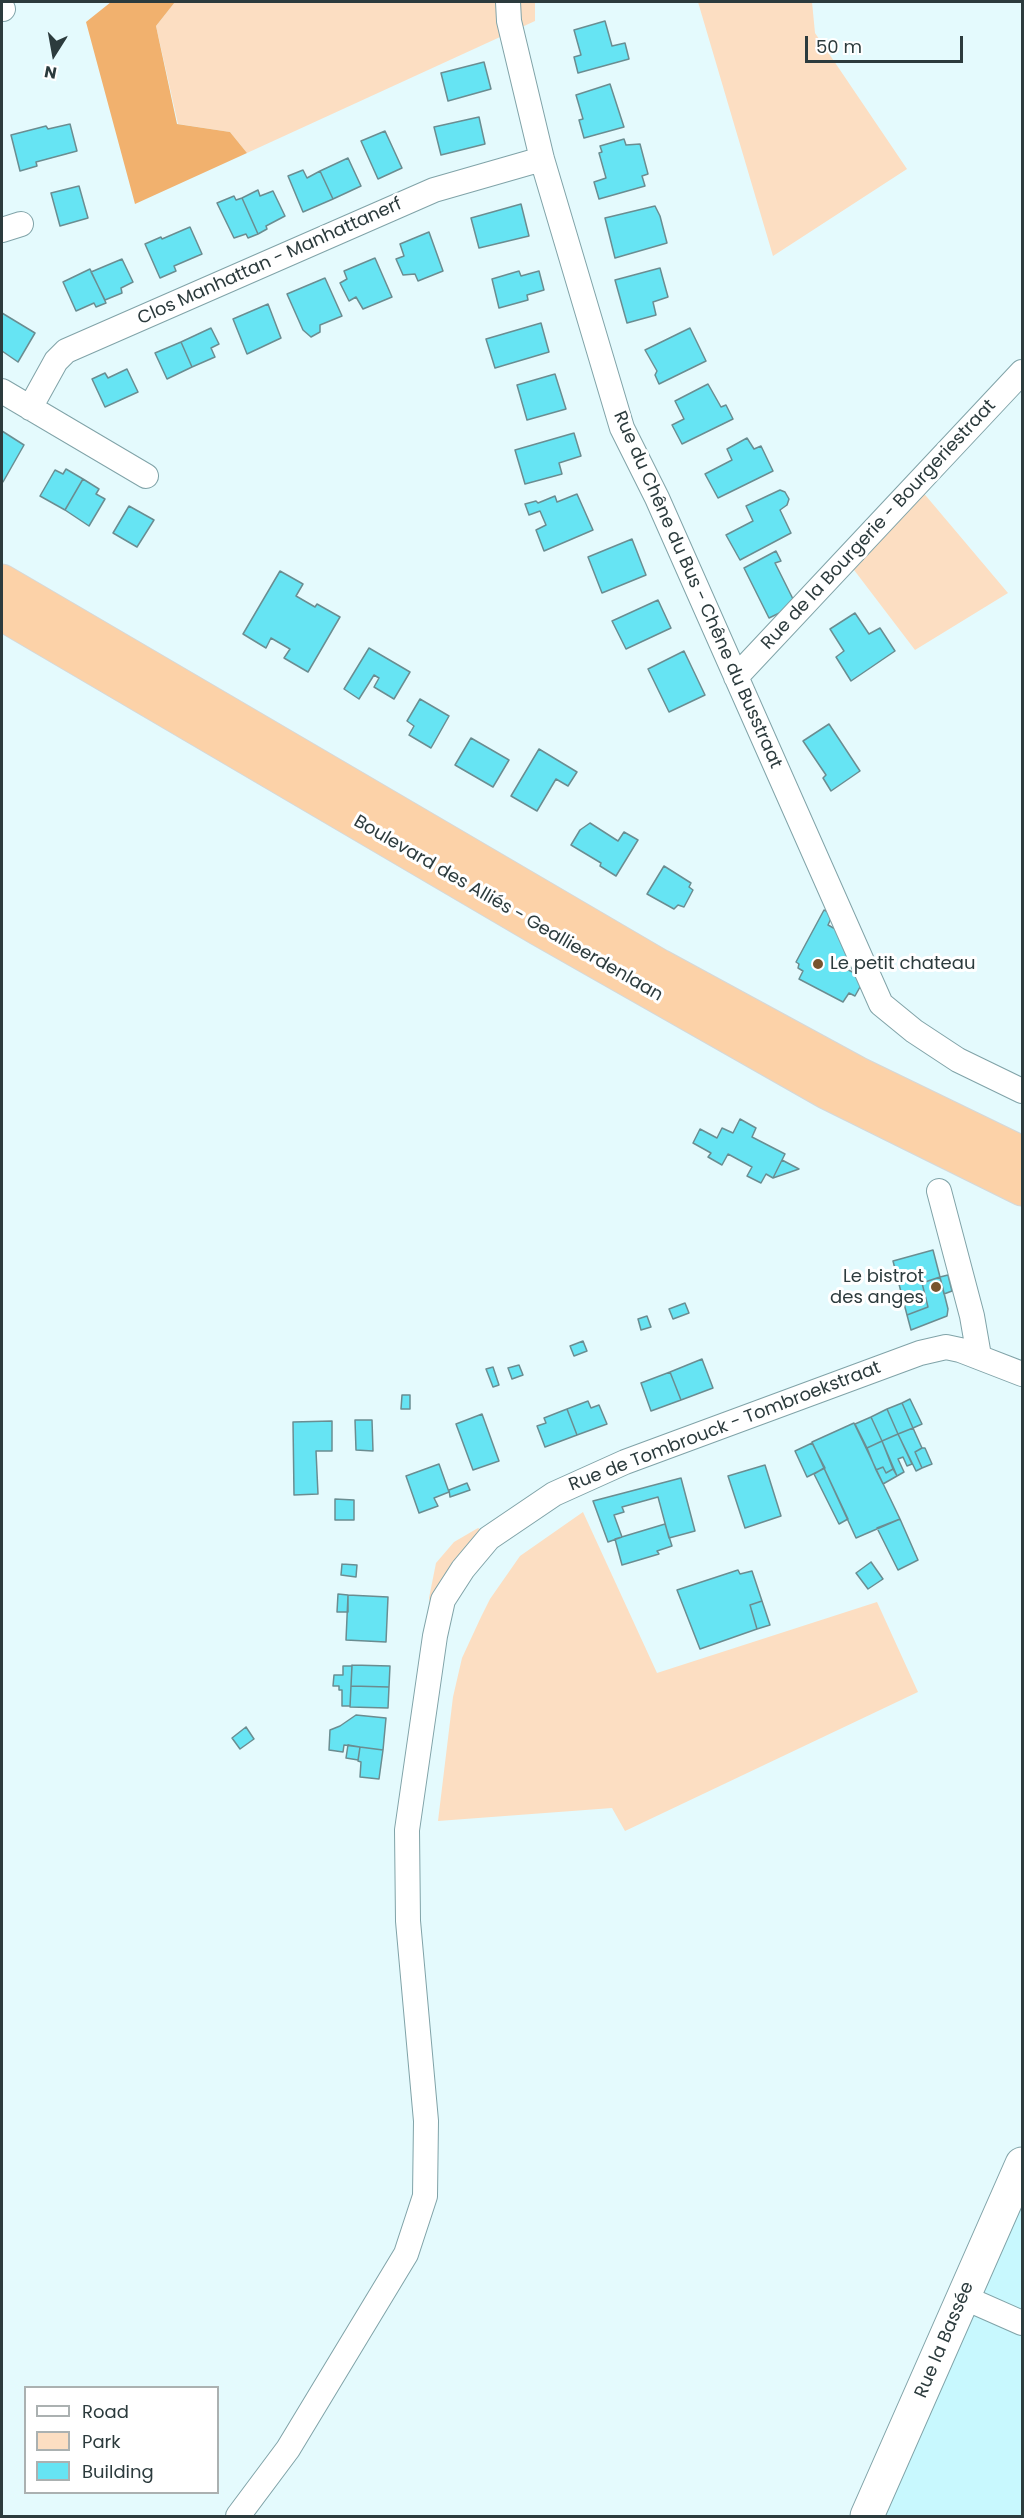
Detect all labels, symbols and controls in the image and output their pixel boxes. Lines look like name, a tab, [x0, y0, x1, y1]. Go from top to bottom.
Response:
north arrow	[24, 24, 84, 84]
scale bar	[808, 24, 966, 62]
text: 50 m	[816, 34, 862, 59]
text: N	[42, 60, 59, 85]
street label: Clos Manhattan - Manhattanerf	[135, 194, 405, 330]
street label: Rue de la Bourgerie - Bourgeriestraat	[757, 396, 1001, 654]
street label: Rue du Chêne du Bus - Chêne du Busstraat	[608, 408, 786, 772]
street label: Boulevard des Alliés - Geallieerdenlaan	[350, 811, 666, 1007]
place label: Le petit chateau	[830, 953, 975, 975]
marker: Le petit chateau	[811, 957, 825, 971]
place label: Le bistrot des anges	[830, 1266, 924, 1308]
marker: Le bistrot des anges	[929, 1280, 943, 1294]
street label: Rue de Tombrouck - Tombroekstraat	[566, 1357, 884, 1497]
street label: Rue la Bassée	[911, 2279, 979, 2401]
legend	[24, 2386, 219, 2494]
text: Road	[82, 2399, 129, 2424]
text: Park	[82, 2429, 121, 2454]
text: Building	[82, 2459, 154, 2484]

